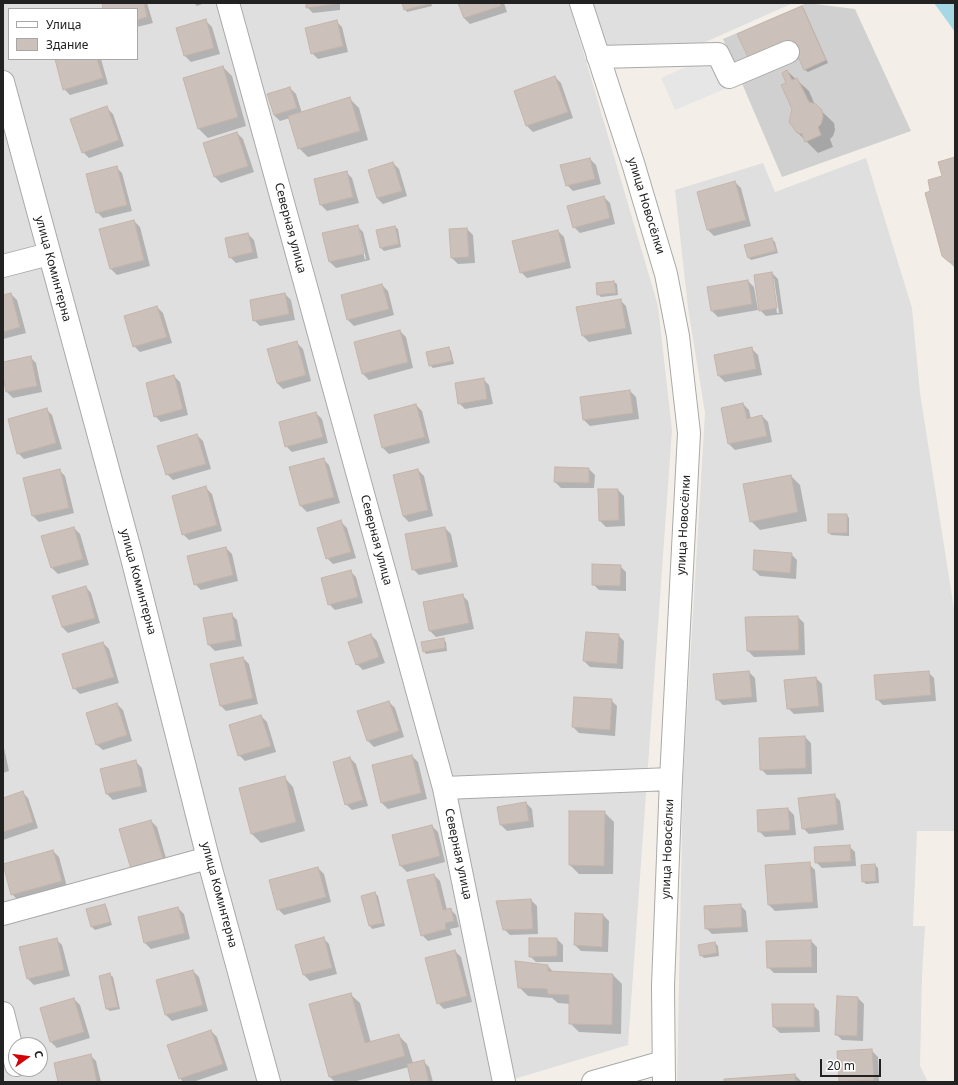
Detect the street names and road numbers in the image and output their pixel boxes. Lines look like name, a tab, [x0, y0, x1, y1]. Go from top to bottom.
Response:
street label: улица Новосёлки	[624, 156, 668, 256]
street label: Северная улица	[271, 181, 309, 275]
street label: улица Коминтерна	[32, 215, 74, 323]
street label: улица Новосёлки	[674, 475, 694, 575]
street label: Северная улица	[357, 493, 395, 587]
street label: улица Коминтерна	[117, 528, 159, 636]
street label: улица Новосёлки	[659, 799, 677, 899]
street label: Северная улица	[441, 807, 475, 901]
street label: улица Коминтерна	[198, 841, 240, 949]

